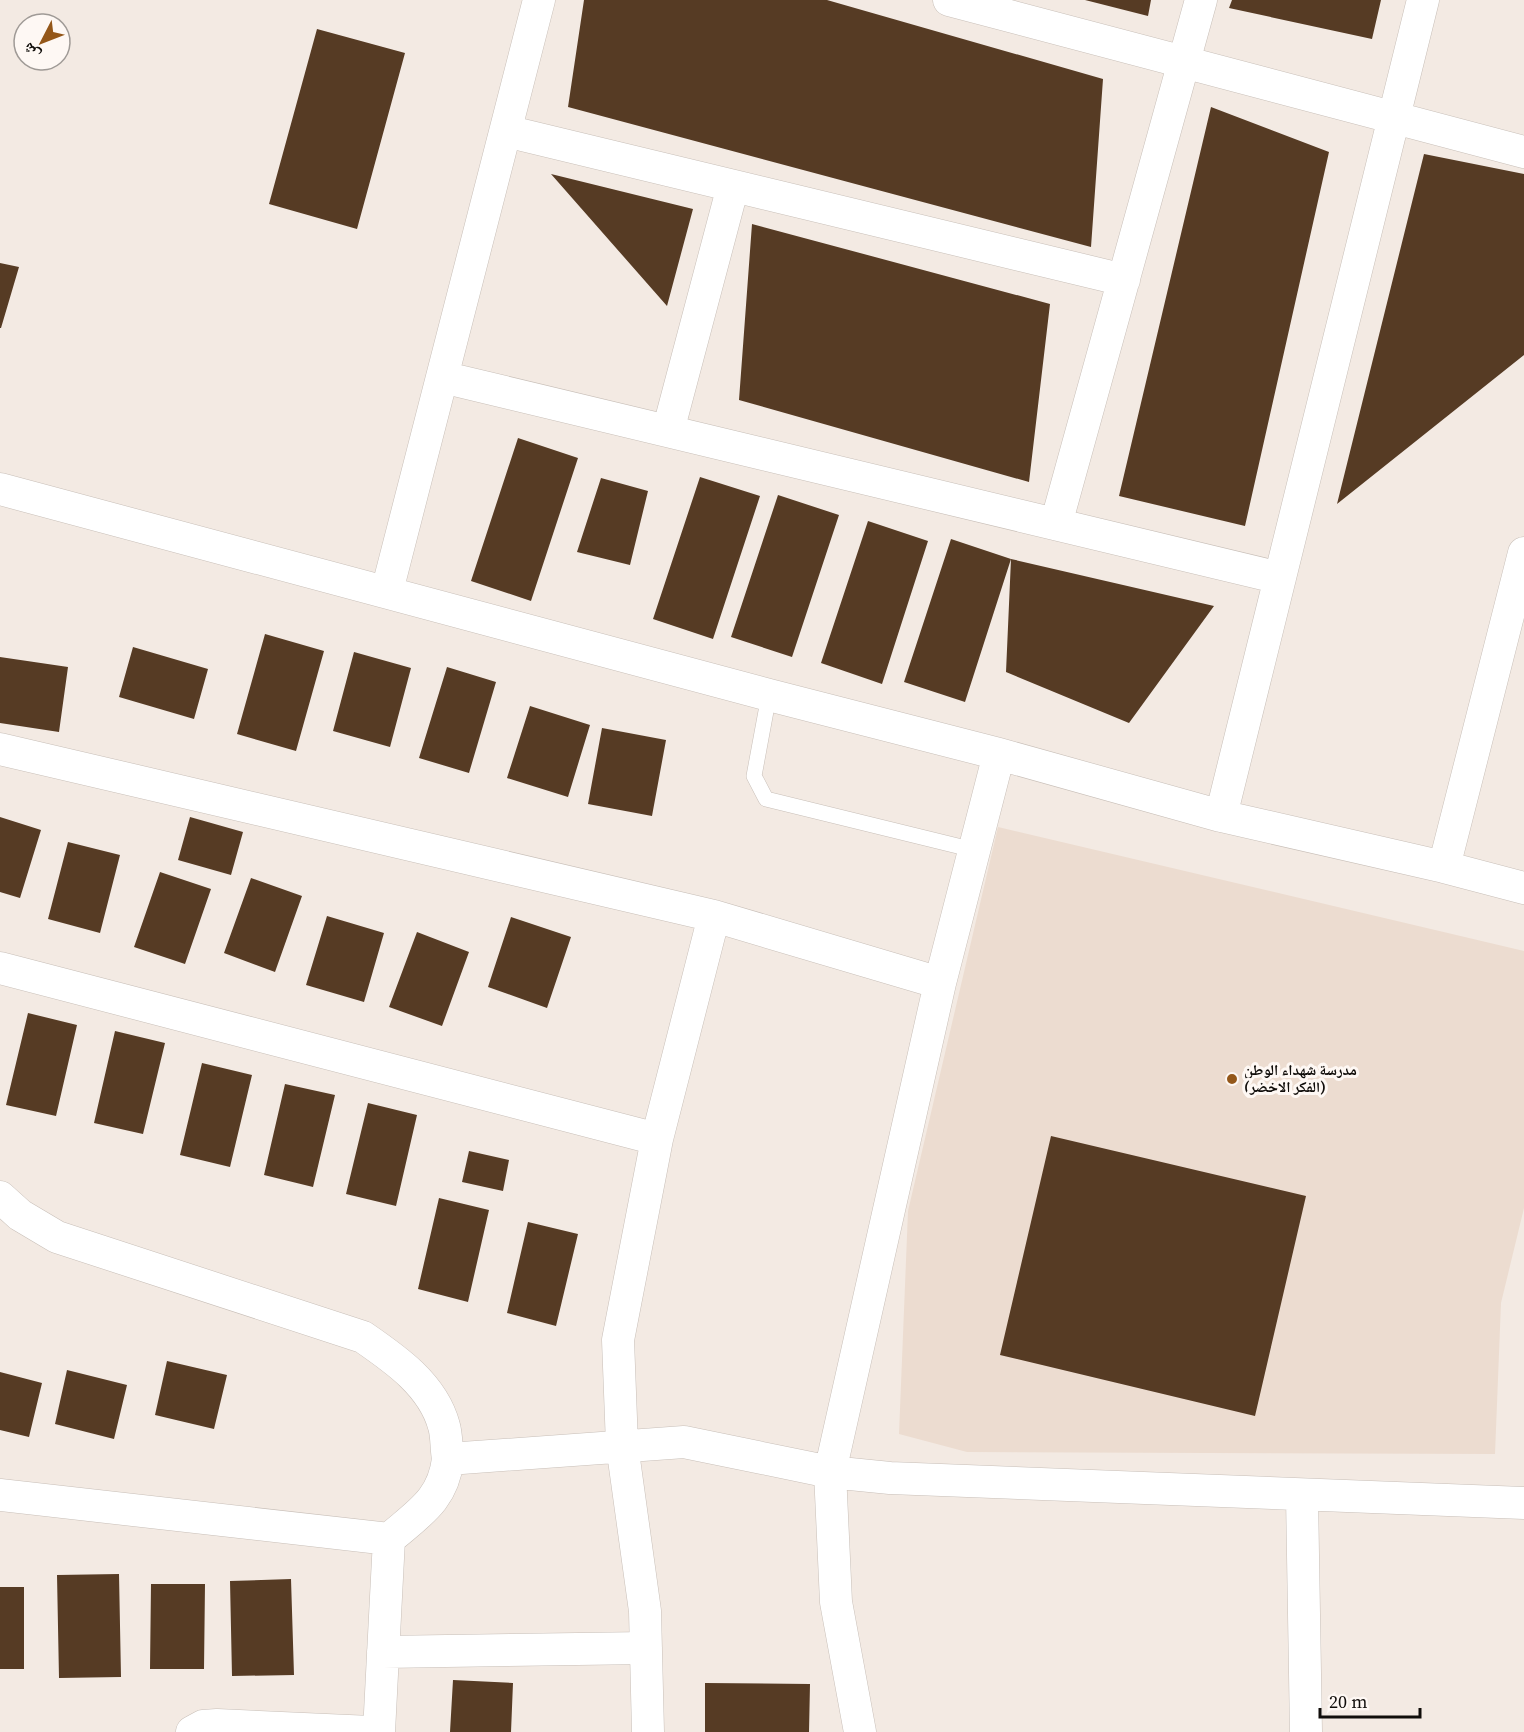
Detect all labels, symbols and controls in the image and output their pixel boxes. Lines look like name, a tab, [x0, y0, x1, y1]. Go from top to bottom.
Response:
north arrow	[12, 12, 72, 72]
text: ش	[17, 38, 45, 66]
place label: مدرسة شهداء الوطن (الفكر الاخضر)	[1244, 1059, 1357, 1097]
marker: مدرسة شهداء الوطن (الفكر الاخضر)	[1225, 1072, 1239, 1086]
scale bar	[1320, 1681, 1420, 1719]
text: 20 m	[1329, 1689, 1367, 1714]

